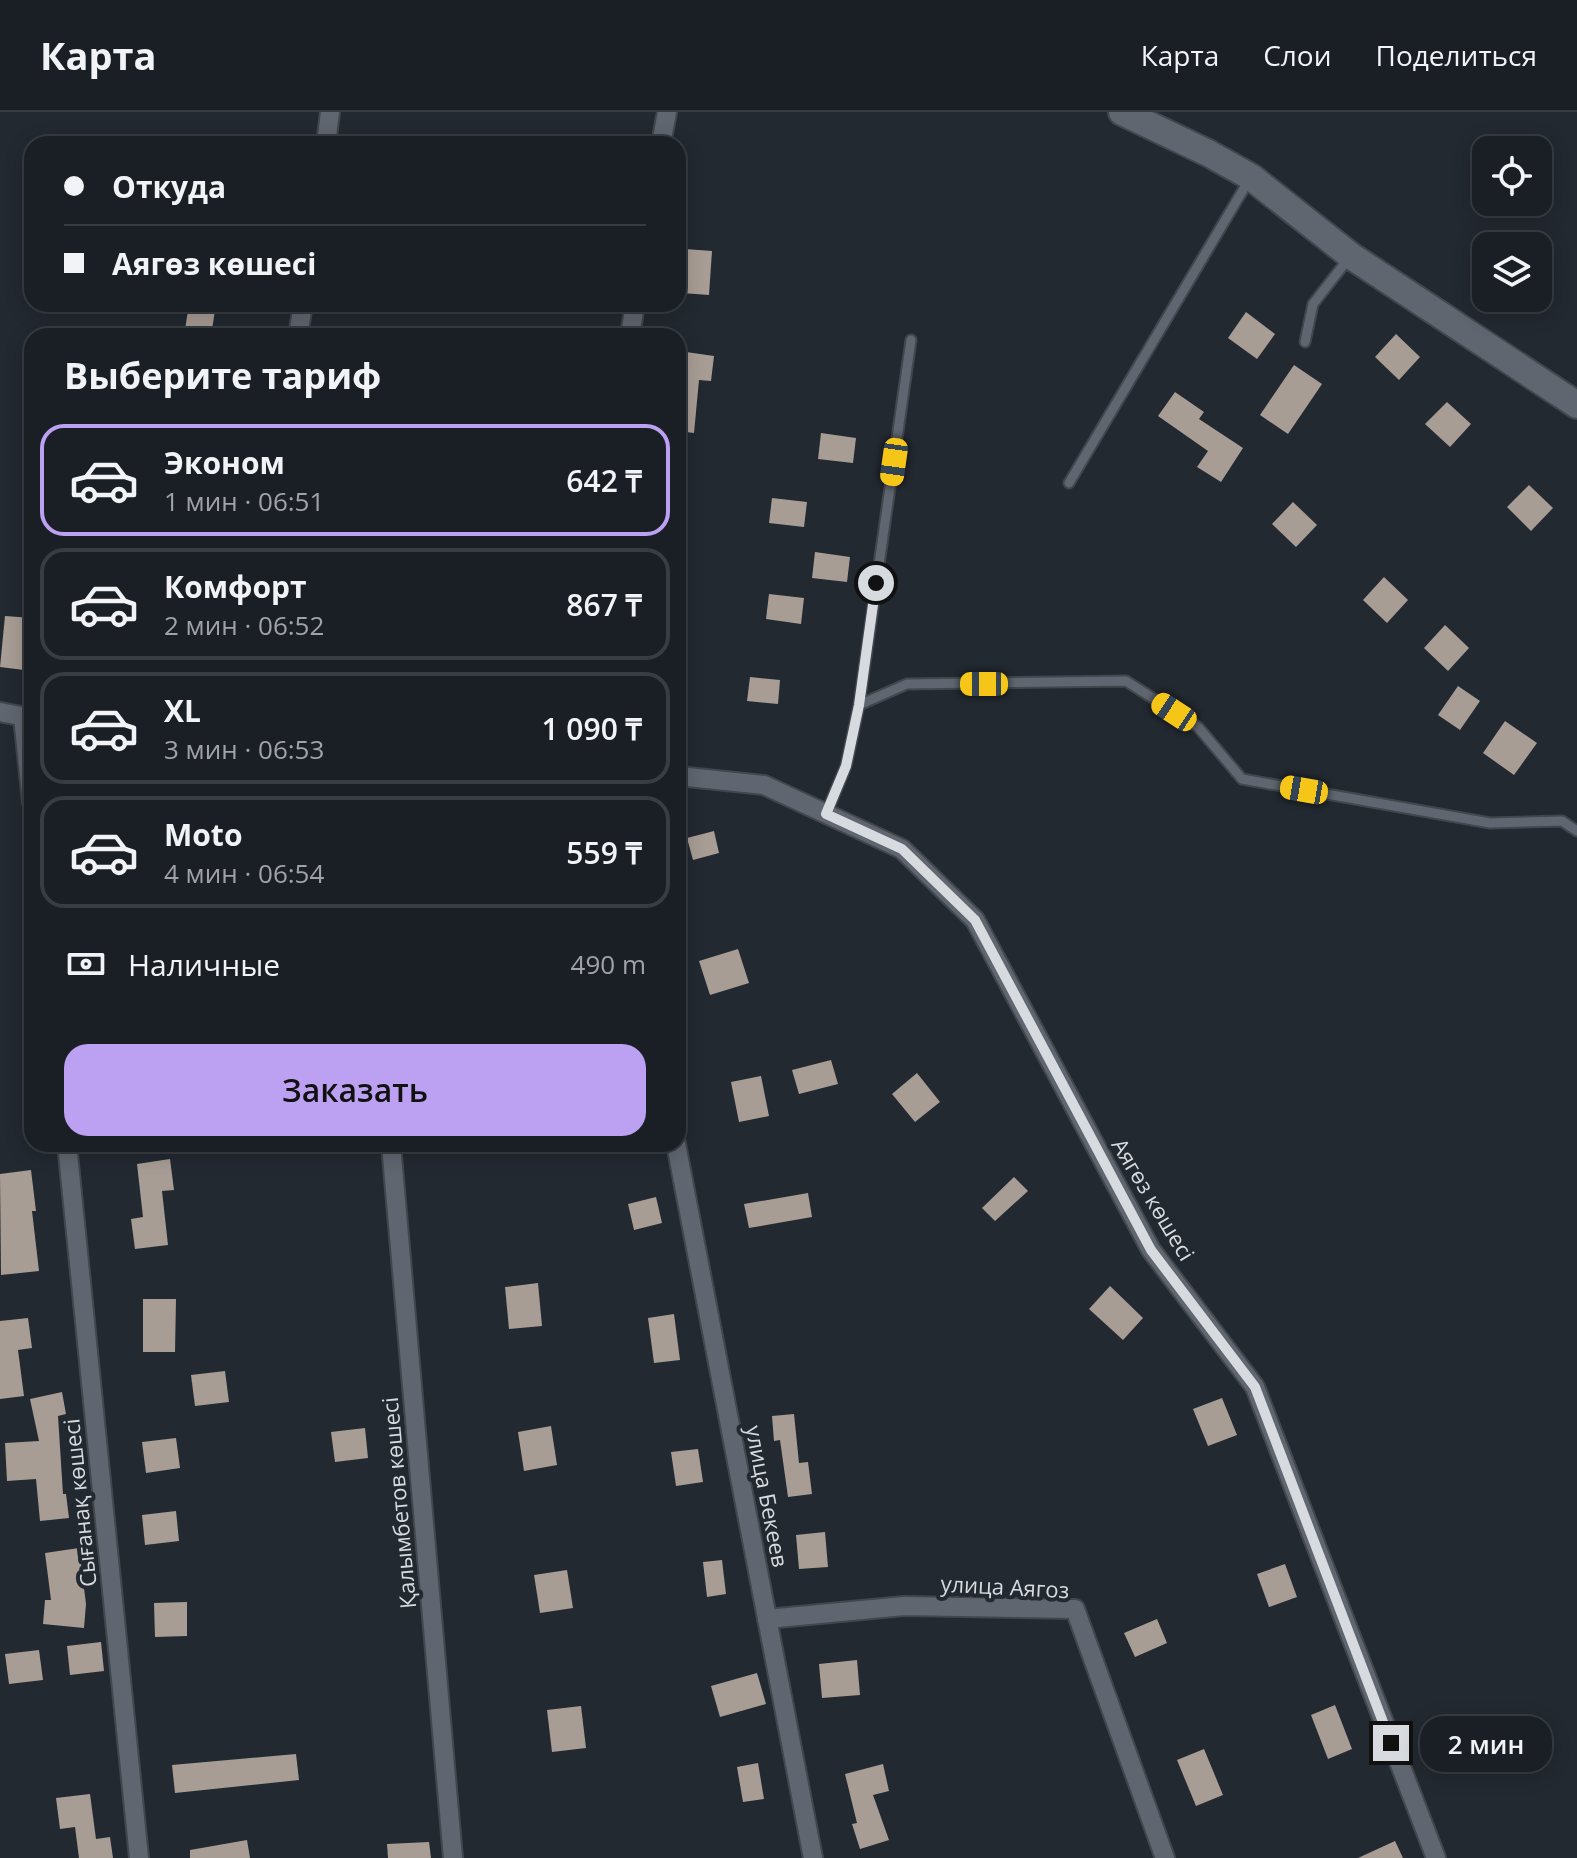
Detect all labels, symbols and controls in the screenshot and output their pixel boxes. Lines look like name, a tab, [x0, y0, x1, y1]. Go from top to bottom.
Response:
text: Карта	[40, 29, 157, 81]
text: Карта	[1141, 36, 1219, 74]
text: Слои	[1263, 36, 1332, 74]
text: Поделиться	[1376, 36, 1537, 74]
map controls	[1472, 136, 1552, 312]
button: locate	[1472, 136, 1552, 216]
text: Откуда	[112, 166, 226, 207]
button: layers	[1472, 232, 1552, 312]
text: Аягөз көшесі	[112, 243, 316, 284]
text: Выберите тариф	[64, 351, 381, 400]
car	[879, 437, 909, 487]
text: Эконом	[164, 442, 285, 483]
icon: car	[68, 444, 140, 516]
text: 642 ₸	[566, 460, 642, 501]
text: 1 мин · 06:51	[164, 483, 324, 519]
route start	[858, 565, 894, 601]
text: Комфорт	[164, 566, 307, 607]
icon: car	[68, 568, 140, 640]
text: 867 ₸	[566, 584, 642, 625]
text: 2 мин · 06:52	[164, 607, 324, 643]
car	[960, 672, 1008, 696]
car	[1147, 689, 1201, 735]
text: XL	[164, 690, 201, 731]
icon: car	[68, 692, 140, 764]
text: 1 090 ₸	[541, 708, 642, 749]
text: 3 мин · 06:53	[164, 731, 324, 767]
car	[1278, 774, 1330, 806]
text: Moto	[164, 814, 242, 855]
icon: car	[68, 816, 140, 888]
text: 559 ₸	[566, 832, 642, 873]
text: 4 мин · 06:54	[164, 855, 324, 891]
icon: cash	[64, 942, 108, 986]
text: Наличные	[128, 944, 280, 985]
text: 490 m	[571, 946, 646, 982]
button: Заказать	[64, 1044, 646, 1136]
street label: Аягөз көшесі	[1106, 1132, 1202, 1266]
street label: Қалымбетов көшесі	[374, 1396, 422, 1610]
street label: Сығанақ көшесі	[55, 1417, 103, 1589]
street label: улица Бекеев	[740, 1423, 796, 1569]
street label: улица Аягоз	[940, 1568, 1070, 1604]
callout: 2 мин	[1419, 1715, 1551, 1771]
route end	[1373, 1725, 1409, 1761]
text: 2 мин	[1448, 1726, 1524, 1762]

